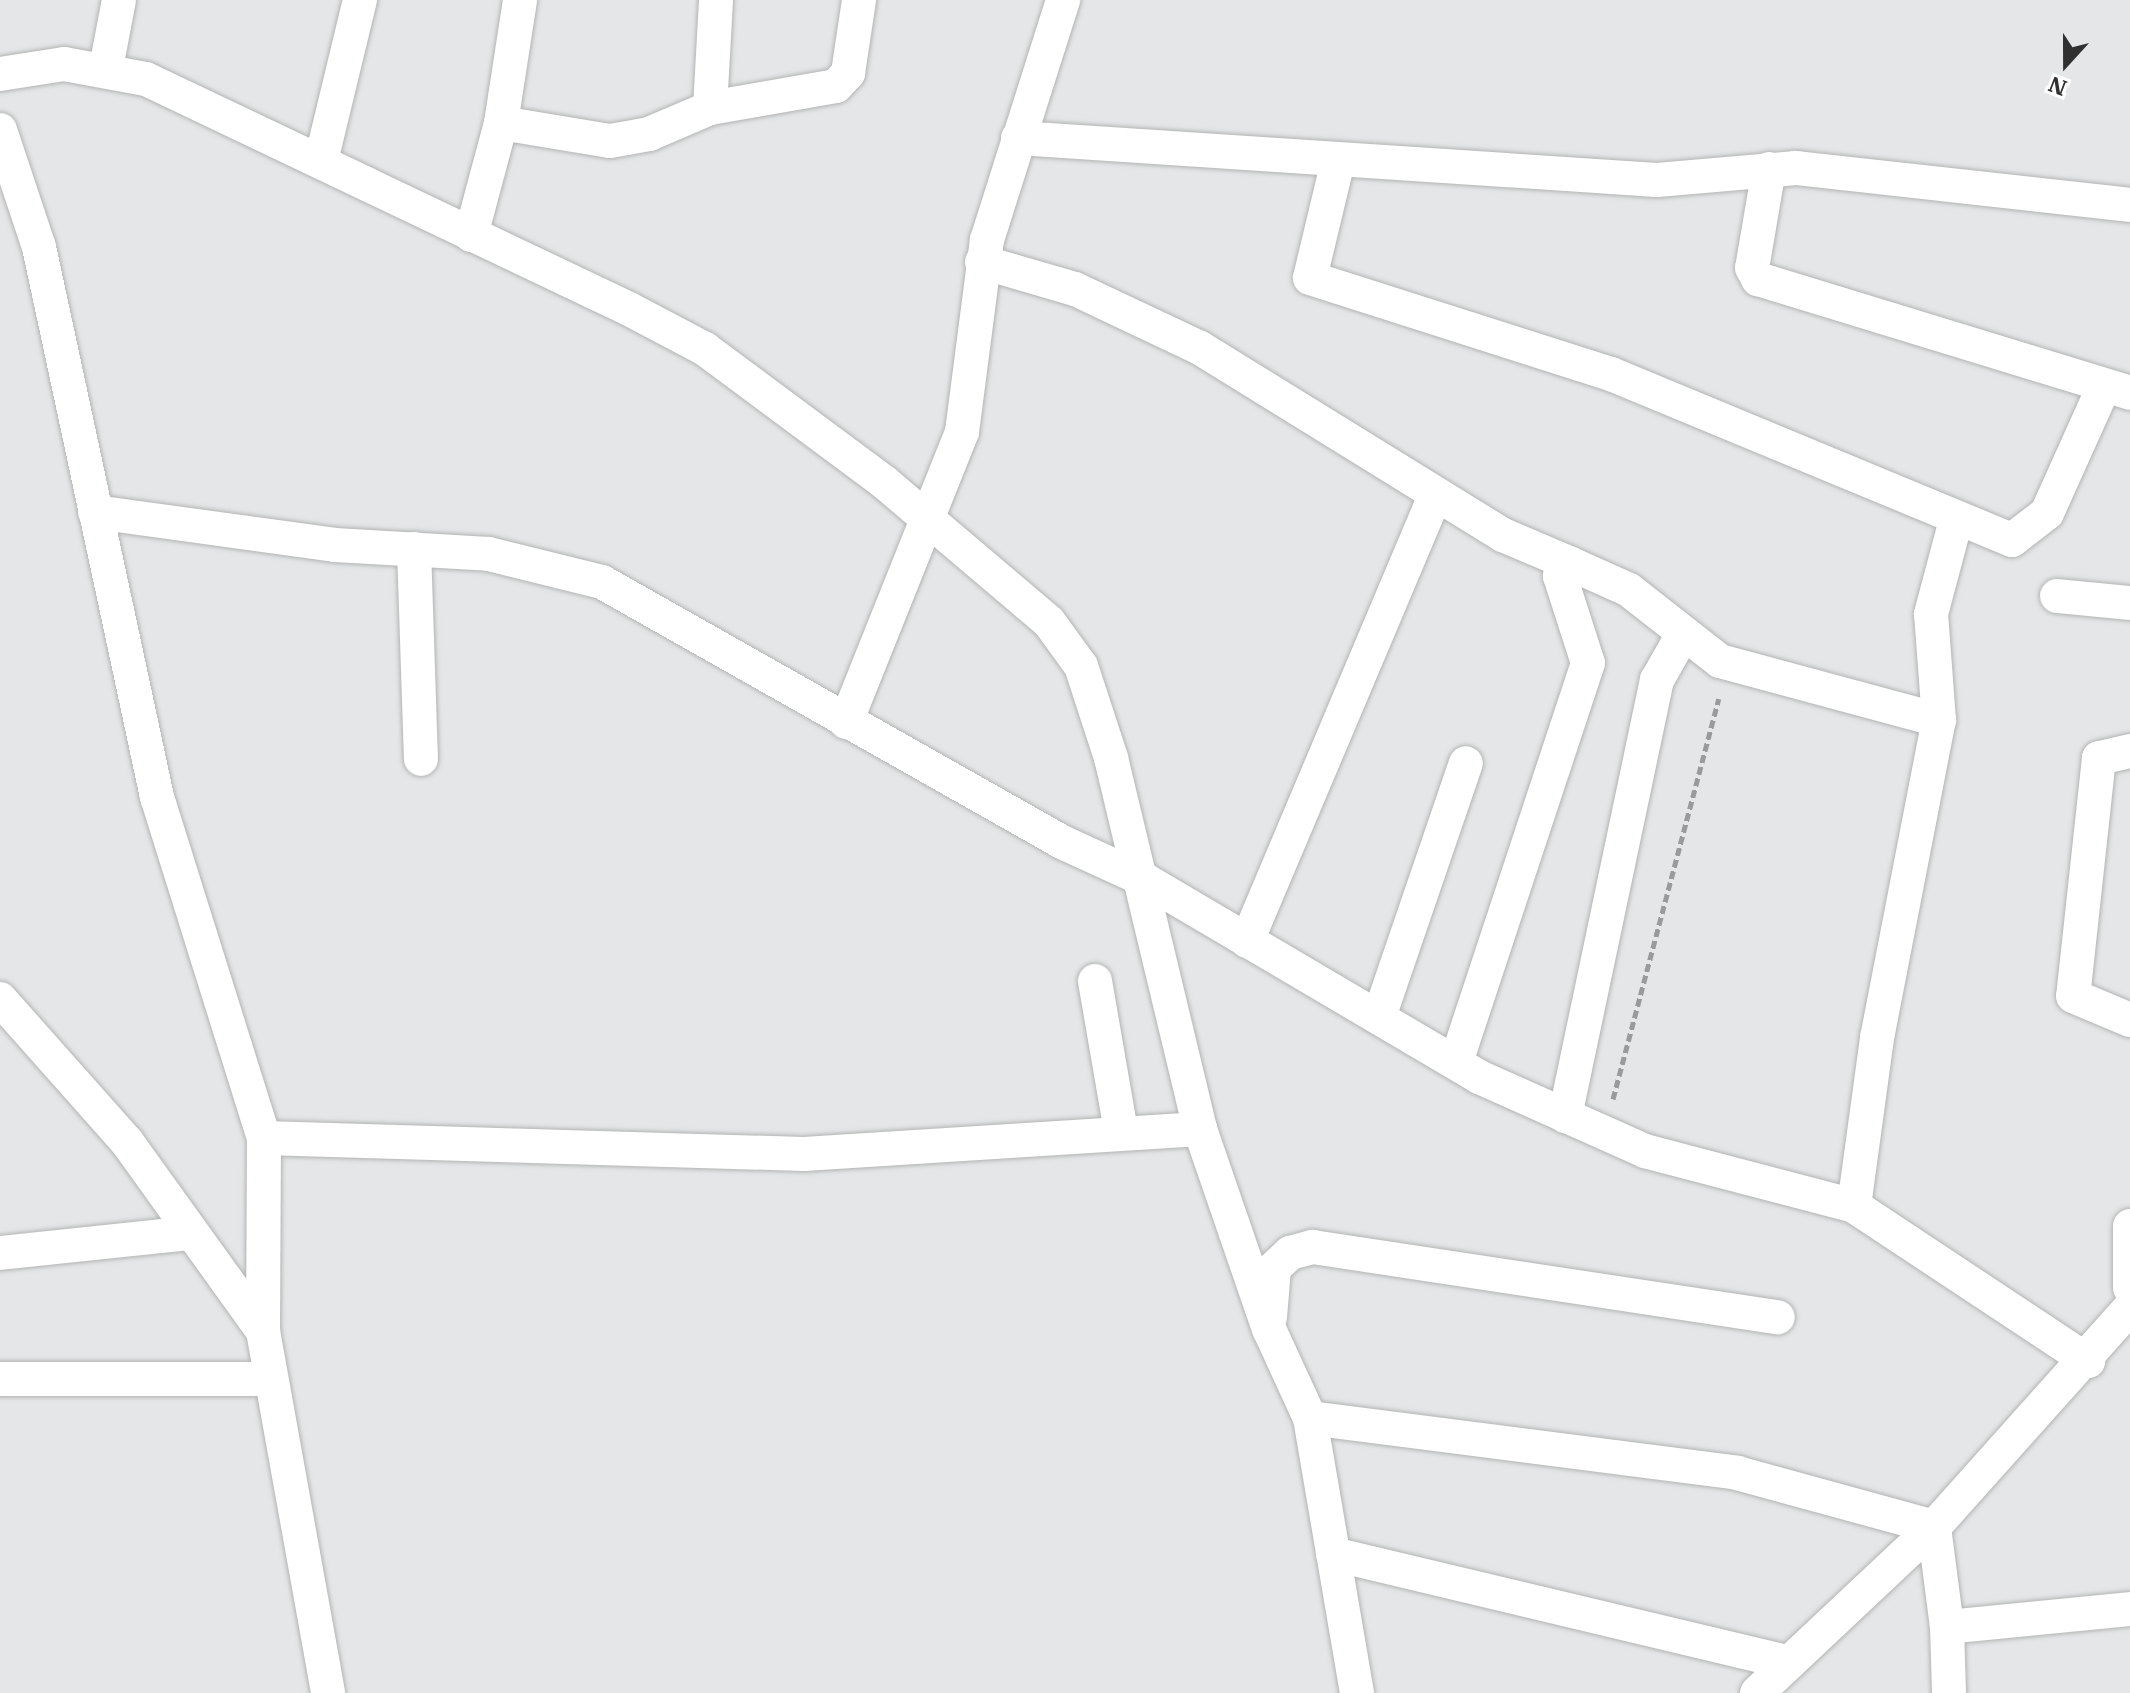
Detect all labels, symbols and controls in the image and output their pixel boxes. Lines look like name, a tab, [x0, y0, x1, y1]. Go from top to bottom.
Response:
north arrow	[2026, 24, 2106, 104]
text: N	[2044, 70, 2071, 104]

